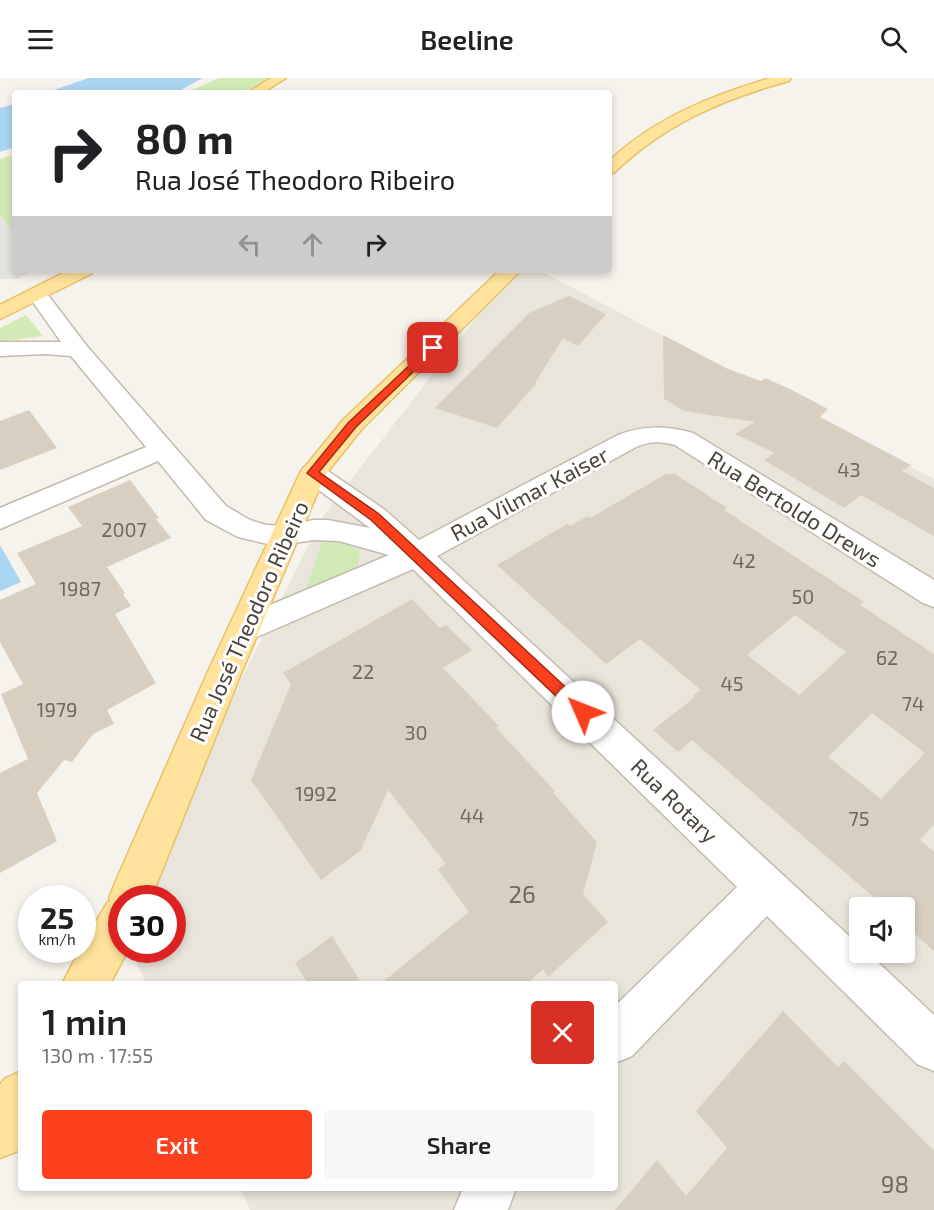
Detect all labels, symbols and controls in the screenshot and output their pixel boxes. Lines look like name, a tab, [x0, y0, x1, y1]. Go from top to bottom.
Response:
icon: menu	[24, 23, 57, 56]
text: Beeline	[420, 23, 514, 55]
icon: search	[877, 23, 910, 56]
text: 80 m	[135, 112, 234, 162]
icon: right	[36, 114, 114, 192]
text: Rua José Theodoro Ribeiro	[135, 163, 455, 195]
icon: left	[233, 228, 266, 261]
icon: ahead	[296, 228, 329, 261]
icon: right	[359, 228, 392, 261]
pin	[407, 322, 458, 373]
icon: arrive	[416, 331, 449, 364]
street label: Rua Vilmar Kaiser	[446, 440, 612, 546]
street label: Rua Bertoldo Drews	[704, 444, 886, 572]
house number: 43	[837, 457, 861, 481]
street label: Rua José Theodoro Ribeiro	[183, 497, 313, 745]
house number: 2007	[101, 517, 147, 541]
house number: 42	[732, 548, 756, 572]
house number: 1987	[59, 576, 101, 600]
house number: 50	[792, 584, 814, 608]
house number: 62	[876, 645, 898, 669]
house number: 22	[352, 659, 374, 683]
house number: 45	[720, 671, 744, 695]
position arrow	[551, 680, 615, 744]
house number: 74	[902, 691, 924, 715]
house number: 1979	[36, 697, 78, 721]
house number: 30	[404, 720, 428, 744]
street label: Rua Rotary	[626, 752, 724, 848]
house number: 1992	[295, 781, 337, 805]
house number: 44	[460, 803, 484, 827]
house number: 75	[849, 806, 869, 830]
house number: 26	[508, 879, 536, 908]
speed limit sign: 30	[108, 885, 186, 963]
map controls	[849, 897, 915, 963]
button: sound	[849, 897, 915, 963]
text: 25	[40, 899, 74, 935]
text: km/h	[38, 930, 76, 948]
text: 1 min	[42, 999, 127, 1042]
button: close	[531, 1001, 594, 1064]
text: 130 m · 17:55	[42, 1043, 153, 1067]
button: Exit	[42, 1110, 312, 1179]
button: Share	[324, 1110, 594, 1179]
house number: 98	[881, 1169, 909, 1198]

